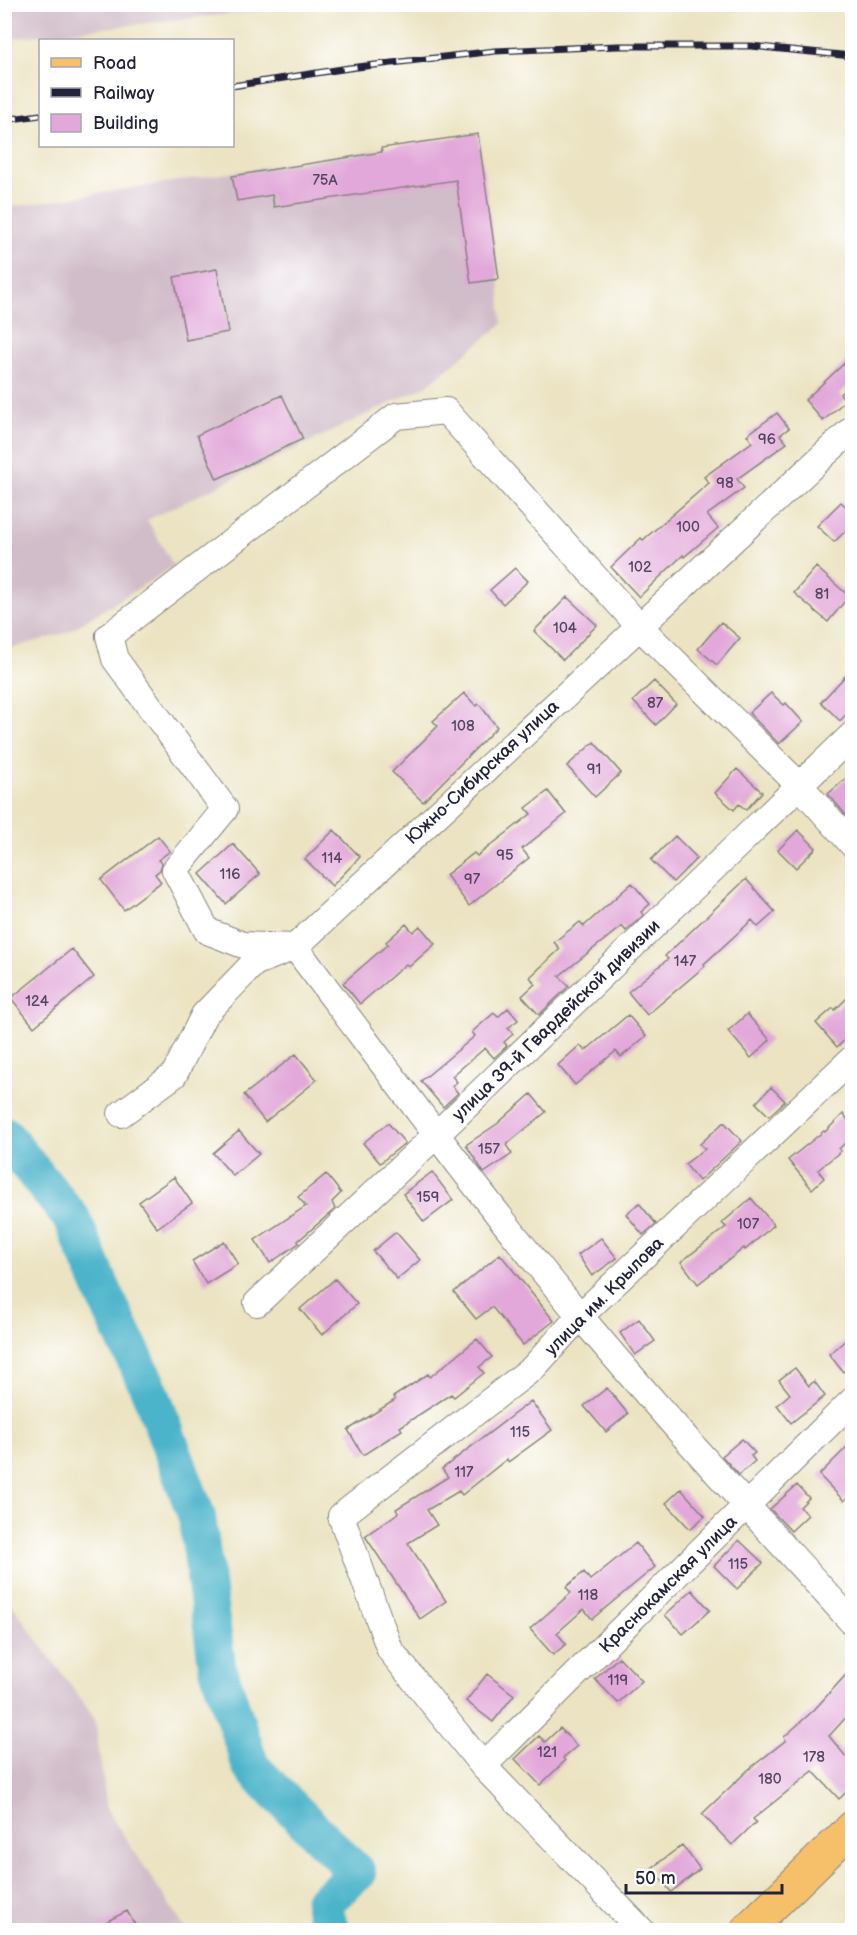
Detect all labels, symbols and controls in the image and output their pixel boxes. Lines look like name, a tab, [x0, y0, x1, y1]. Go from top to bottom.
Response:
legend	[39, 39, 234, 147]
text: Road	[93, 53, 137, 74]
text: Railway	[93, 83, 155, 104]
text: Building	[93, 113, 159, 134]
house number: 75А	[312, 171, 338, 190]
house number: 96	[758, 430, 776, 449]
house number: 98	[716, 474, 734, 493]
house number: 100	[676, 518, 700, 537]
house number: 102	[628, 558, 652, 577]
house number: 81	[815, 585, 829, 604]
house number: 104	[553, 619, 577, 638]
house number: 87	[647, 694, 664, 713]
street label: Южно-Сибирская улица	[401, 696, 564, 849]
house number: 108	[451, 717, 475, 736]
house number: 91	[587, 760, 601, 779]
house number: 95	[496, 846, 514, 865]
house number: 114	[322, 849, 342, 868]
house number: 116	[220, 865, 240, 884]
house number: 97	[464, 870, 481, 889]
street label: улица 39-й Гвардейской дивизии	[448, 915, 665, 1125]
house number: 147	[674, 952, 697, 971]
house number: 124	[25, 992, 49, 1011]
house number: 157	[478, 1140, 501, 1159]
house number: 159	[416, 1188, 440, 1207]
house number: 107	[737, 1215, 760, 1234]
street label: улица им. Крылова	[541, 1232, 668, 1360]
house number: 115	[510, 1423, 530, 1442]
house number: 117	[455, 1463, 474, 1482]
street label: Краснокамская улица	[595, 1511, 742, 1658]
house number: 115	[728, 1555, 748, 1574]
house number: 118	[578, 1586, 598, 1605]
house number: 119	[608, 1671, 628, 1690]
house number: 121	[537, 1743, 557, 1762]
house number: 178	[803, 1748, 825, 1767]
house number: 180	[758, 1770, 782, 1789]
scale bar	[626, 1857, 782, 1895]
text: 50 m	[635, 1868, 676, 1889]

